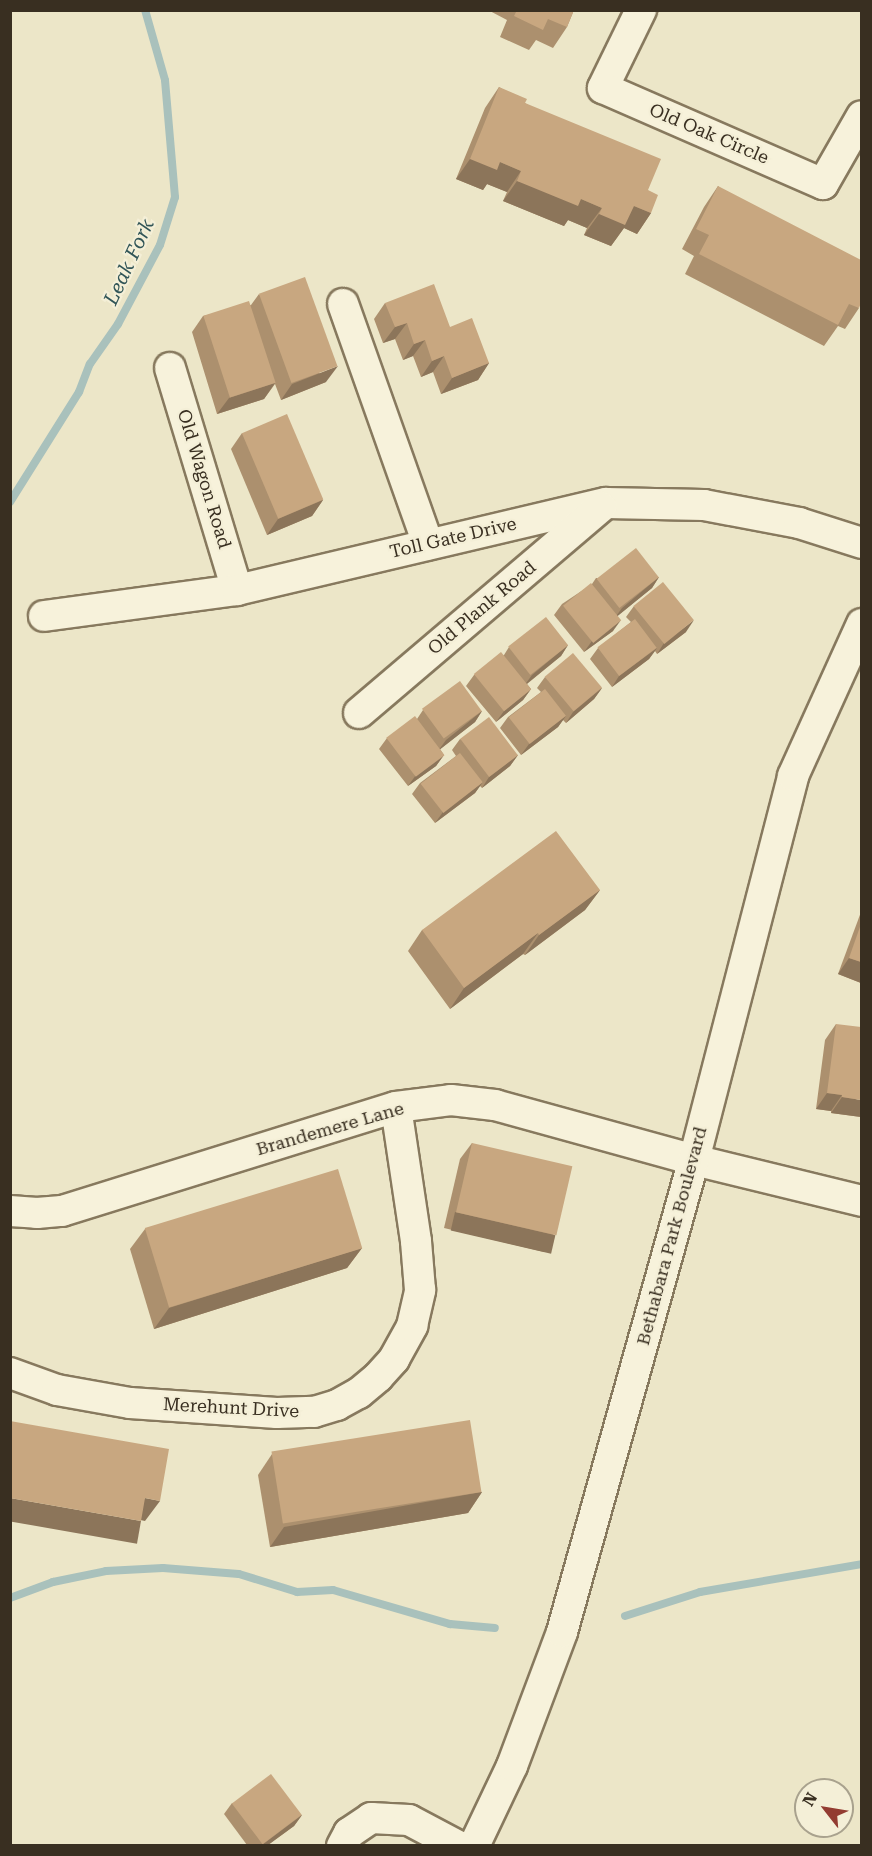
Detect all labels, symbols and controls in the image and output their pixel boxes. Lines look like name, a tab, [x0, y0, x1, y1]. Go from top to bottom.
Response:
street label: Old Oak Circle	[646, 99, 772, 169]
water label: Leak Fork	[99, 215, 159, 309]
street label: Old Wagon Road	[173, 407, 235, 551]
street label: Toll Gate Drive	[388, 513, 518, 563]
street label: Old Plank Road	[424, 557, 540, 659]
street label: Brandemere Lane	[254, 1098, 406, 1160]
street label: Bethabara Park Boulevard	[632, 1124, 712, 1348]
street label: Merehunt Drive	[162, 1394, 300, 1422]
north arrow	[794, 1778, 854, 1838]
text: N	[799, 1789, 821, 1810]

